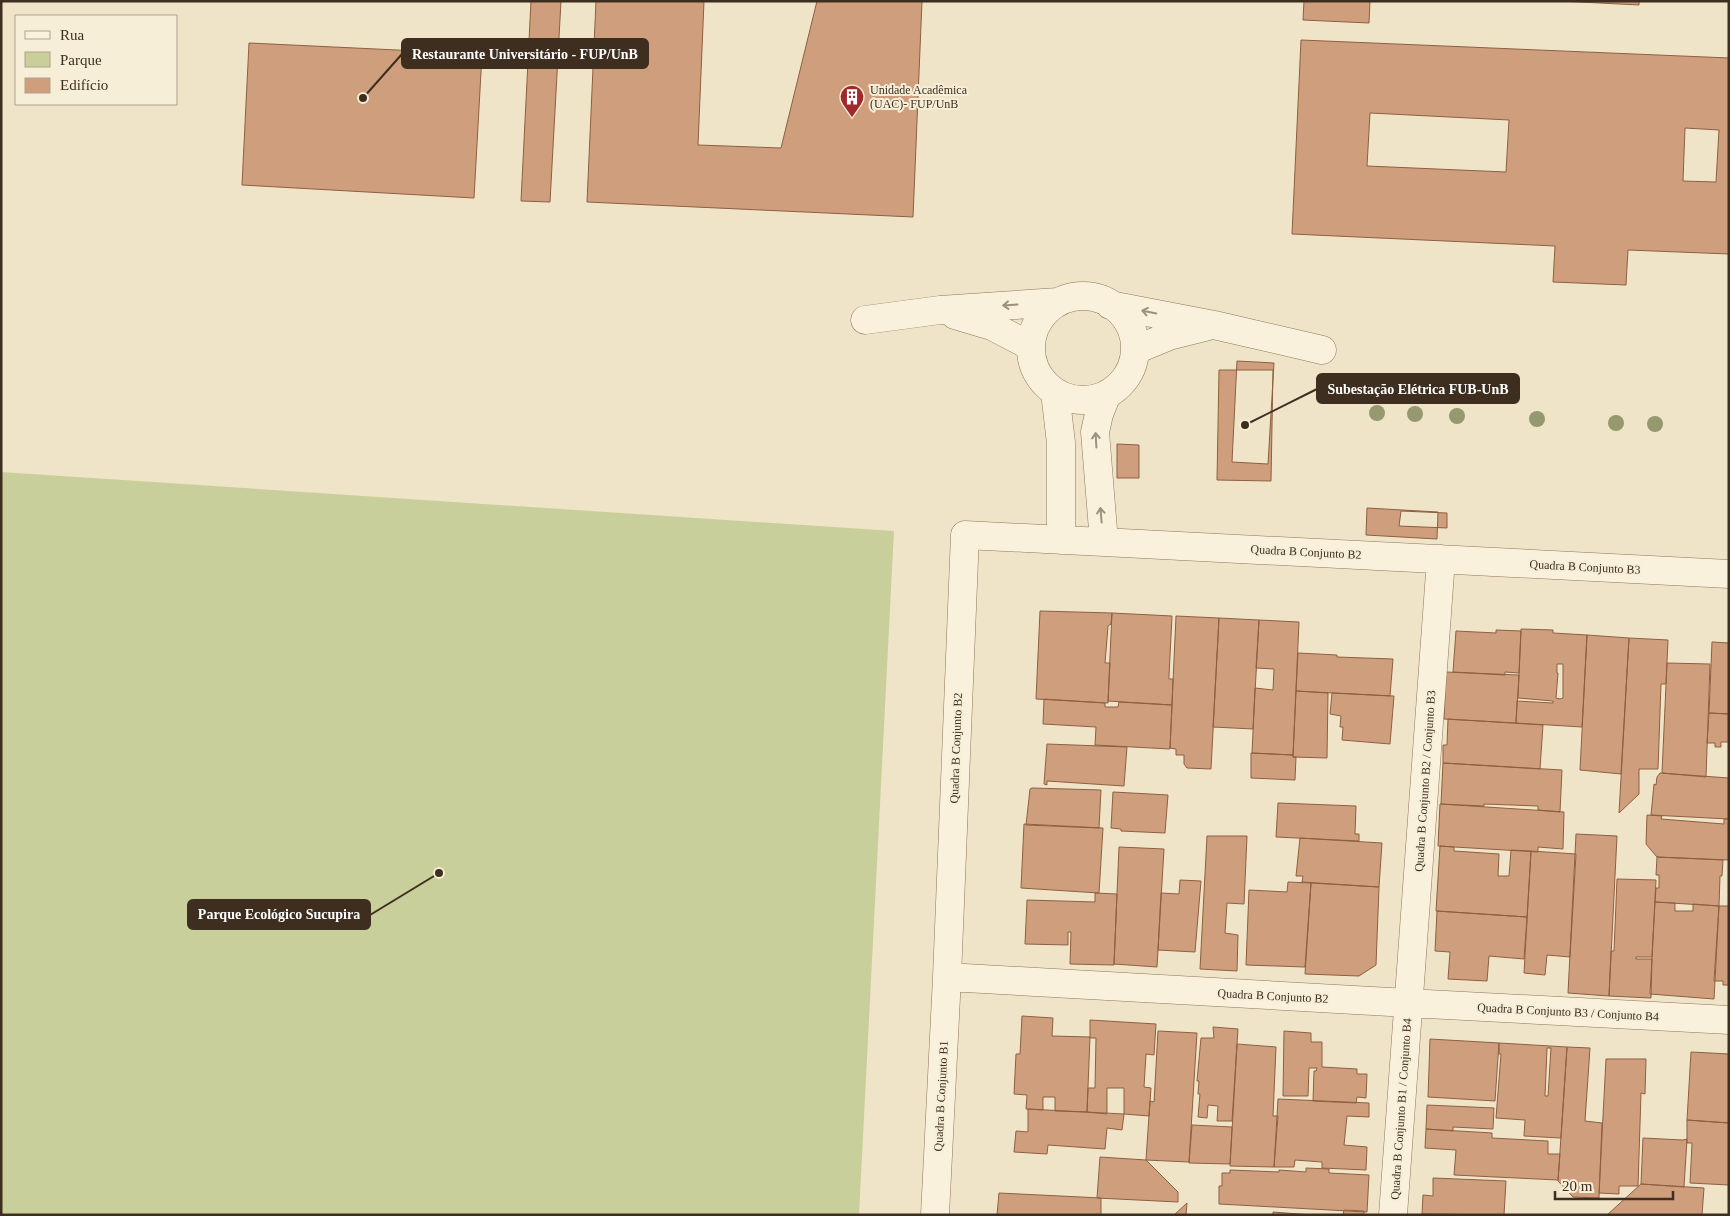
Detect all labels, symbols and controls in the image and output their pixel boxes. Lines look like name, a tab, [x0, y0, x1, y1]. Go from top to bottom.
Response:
legend	[15, 15, 178, 105]
text: Rua	[60, 27, 85, 43]
callout: Restaurante Universitário - FUP/UnB	[402, 39, 648, 68]
text: Restaurante Universitário - FUP/UnB	[412, 47, 638, 62]
text: Parque	[60, 52, 102, 68]
text: Edifício	[60, 77, 108, 93]
place label: Unidade Acadêmica (UAC)- FUP/UnB	[870, 83, 968, 111]
building icon: Unidade Acadêmica (UAC)- FUP/UnB	[839, 84, 865, 118]
one-way arrow	[1002, 301, 1018, 310]
one-way arrow	[1142, 307, 1158, 317]
callout: Subestação Elétrica FUB-UnB	[1317, 374, 1519, 403]
text: Subestação Elétrica FUB-UnB	[1327, 382, 1509, 397]
one-way arrow	[1091, 433, 1100, 449]
one-way arrow	[1096, 507, 1106, 523]
street label: Quadra B Conjunto B2	[1250, 542, 1362, 562]
street label: Quadra B Conjunto B3	[1529, 557, 1641, 577]
street label: Quadra B Conjunto B2 / Conjunto B3	[1412, 690, 1438, 872]
street label: Quadra B Conjunto B2	[947, 692, 965, 804]
callout: Parque Ecológico Sucupira	[188, 900, 370, 929]
text: Parque Ecológico Sucupira	[198, 907, 360, 922]
street label: Quadra B Conjunto B2	[1217, 986, 1329, 1006]
street label: Quadra B Conjunto B3 / Conjunto B4	[1477, 1000, 1659, 1024]
street label: Quadra B Conjunto B1 / Conjunto B4	[1388, 1018, 1414, 1200]
street label: Quadra B Conjunto B1	[931, 1040, 951, 1152]
scale bar	[1555, 1168, 1672, 1200]
text: 20 m	[1562, 1178, 1593, 1194]

